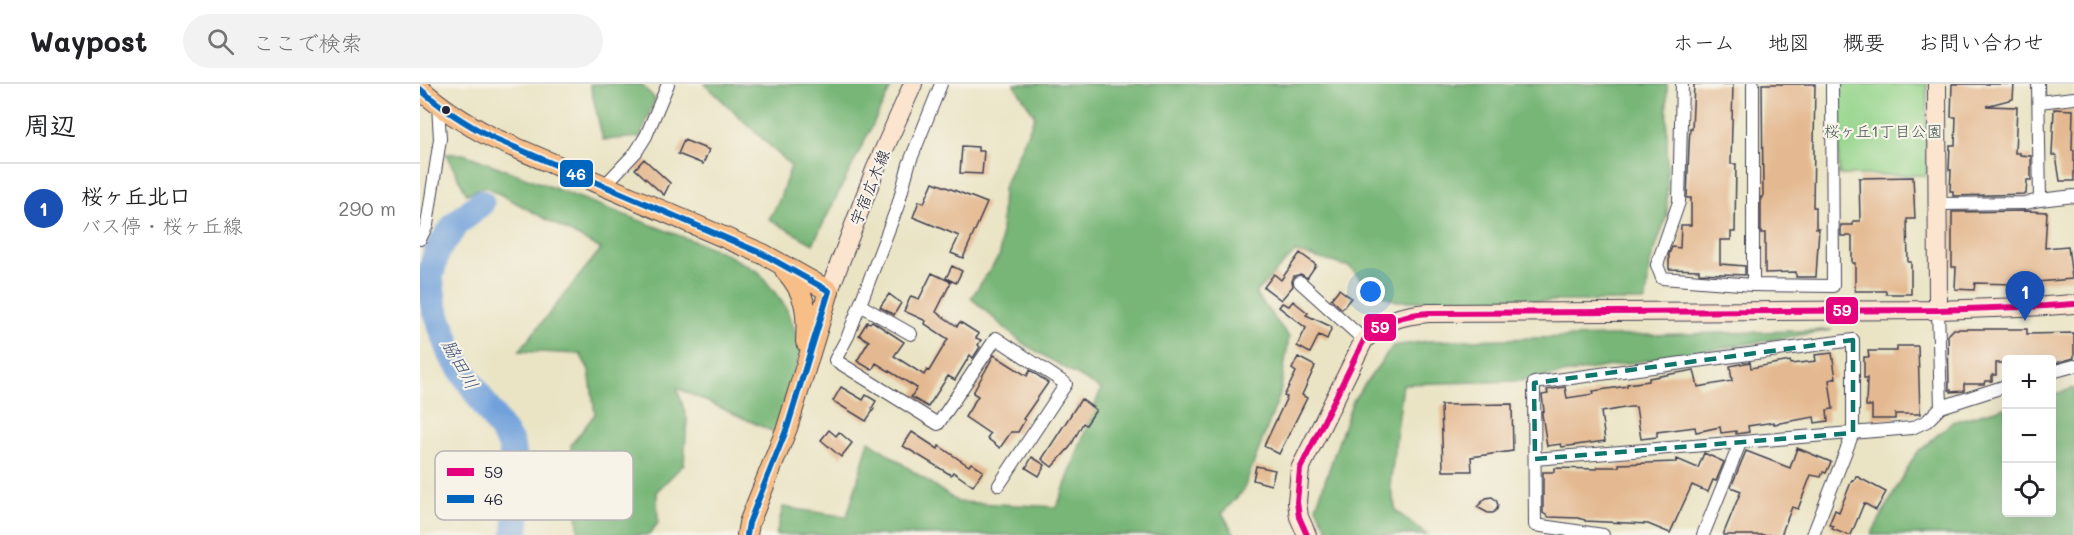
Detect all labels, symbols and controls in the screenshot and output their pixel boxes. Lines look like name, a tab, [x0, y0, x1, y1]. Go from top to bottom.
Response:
search box	[183, 14, 603, 68]
text: Waypost	[30, 23, 147, 59]
icon: search	[204, 25, 237, 58]
text: ここで検索	[252, 28, 362, 57]
text: ホーム	[1673, 28, 1735, 55]
text: 地図	[1768, 28, 1810, 55]
text: 概要	[1843, 28, 1885, 55]
text: お問い合わせ	[1918, 28, 2044, 55]
unlabelled marker	[440, 104, 452, 116]
text: 周辺	[24, 108, 76, 142]
park label: 桜ヶ丘1丁目公園	[1823, 120, 1943, 141]
street label: 宇宿広木線	[844, 146, 894, 228]
line badge: 46	[559, 159, 594, 188]
text: 46	[566, 163, 586, 184]
text: 桜ヶ丘北口	[81, 181, 191, 210]
text: 1	[39, 195, 48, 221]
text: 290 m	[338, 195, 396, 221]
text: バス停 · 桜ヶ丘線	[81, 212, 243, 238]
pin: 1	[2006, 272, 2044, 321]
your location	[1356, 277, 1385, 306]
line badge: 59	[1825, 296, 1859, 325]
text: 59	[1833, 299, 1852, 320]
line badge: 59	[1363, 313, 1397, 342]
text: 59	[1371, 316, 1390, 337]
water label: 脇田川	[437, 335, 485, 393]
map controls	[2002, 355, 2056, 517]
button: +	[2002, 355, 2056, 409]
button: −	[2002, 409, 2056, 463]
legend	[435, 451, 633, 520]
text: 59	[484, 461, 503, 482]
button: locate	[2002, 463, 2056, 517]
text: 46	[484, 488, 503, 509]

